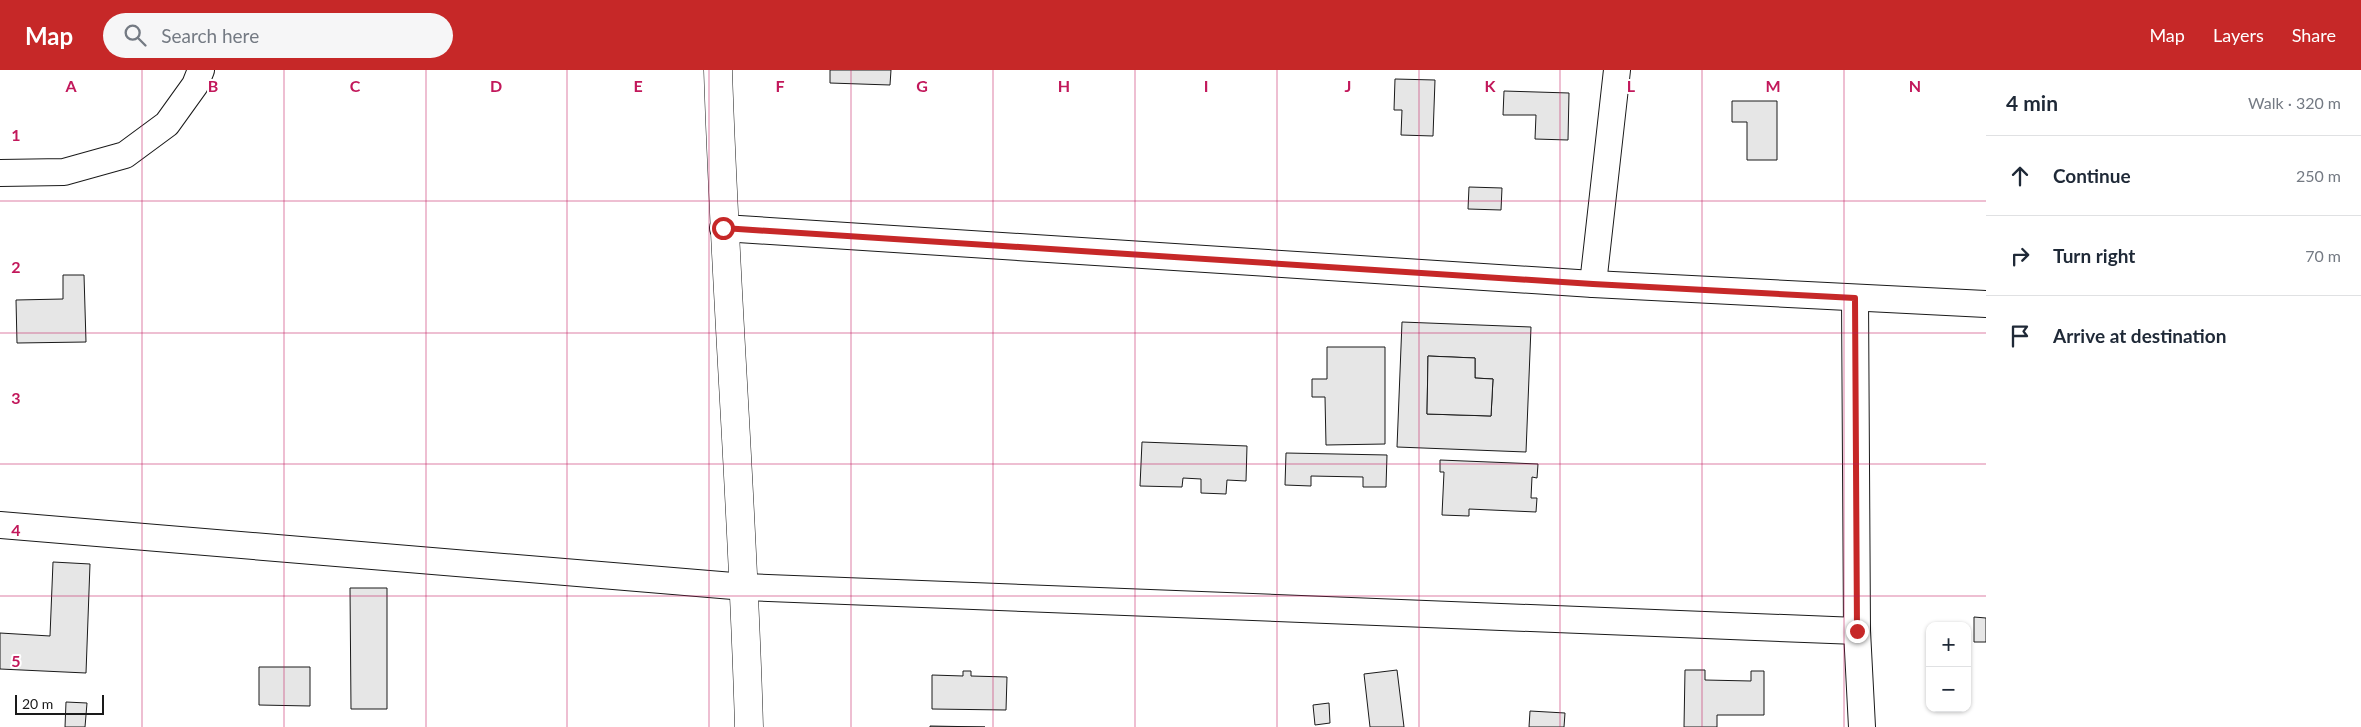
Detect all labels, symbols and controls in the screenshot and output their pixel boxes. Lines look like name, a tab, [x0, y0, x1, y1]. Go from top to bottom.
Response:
search box	[103, 13, 453, 58]
text: Map	[25, 21, 73, 50]
icon: search	[121, 21, 149, 49]
text: Search here	[161, 24, 259, 47]
text: Map	[2149, 24, 2185, 46]
text: Layers	[2213, 24, 2264, 46]
text: Share	[2292, 24, 2336, 46]
text: A	[64, 76, 77, 95]
text: B	[208, 76, 218, 95]
text: C	[350, 76, 361, 95]
text: D	[490, 76, 502, 95]
text: E	[633, 76, 643, 95]
text: F	[775, 76, 785, 95]
text: G	[916, 76, 928, 95]
text: H	[1058, 76, 1070, 95]
text: I	[1204, 76, 1208, 95]
text: J	[1345, 76, 1351, 95]
text: K	[1485, 76, 1497, 95]
text: L	[1627, 76, 1636, 95]
text: M	[1765, 76, 1781, 95]
text: N	[1909, 76, 1921, 95]
text: 4 min	[2006, 90, 2058, 115]
text: Walk · 320 m	[2248, 93, 2341, 112]
text: 1	[11, 125, 21, 144]
icon: ahead	[2006, 162, 2034, 190]
text: Continue	[2053, 164, 2131, 187]
text: 250 m	[2296, 166, 2341, 185]
route start	[712, 217, 735, 240]
icon: right	[2006, 242, 2034, 270]
text: Turn right	[2053, 244, 2135, 267]
text: 70 m	[2305, 246, 2341, 265]
text: 2	[11, 257, 21, 276]
icon: arrive	[2006, 322, 2034, 350]
text: Arrive at destination	[2053, 324, 2226, 347]
text: 3	[11, 388, 21, 407]
text: 4	[11, 520, 21, 539]
route end	[1846, 620, 1869, 643]
map controls	[1926, 622, 1971, 712]
button: +	[1926, 622, 1971, 667]
text: 5	[11, 651, 21, 670]
button: −	[1926, 667, 1971, 712]
scale bar	[15, 692, 104, 715]
text: 20 m	[22, 695, 53, 712]

